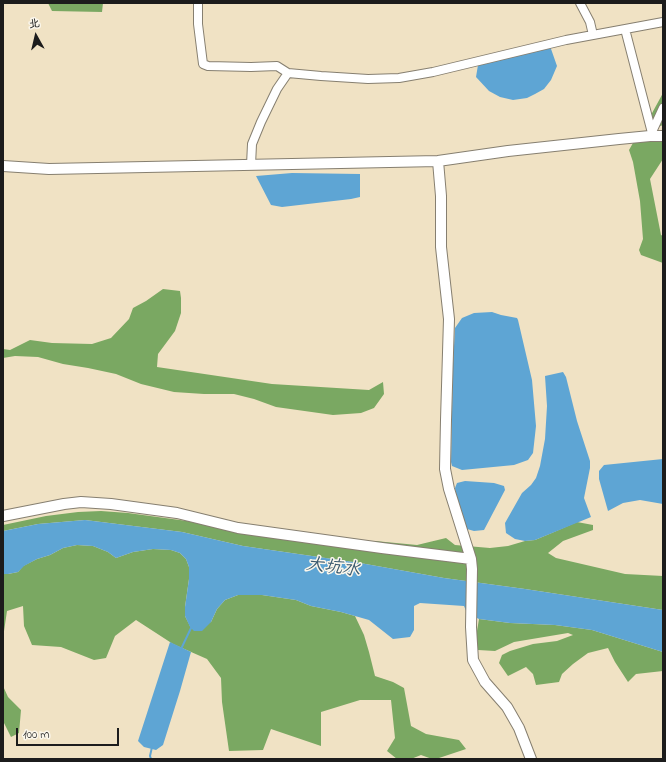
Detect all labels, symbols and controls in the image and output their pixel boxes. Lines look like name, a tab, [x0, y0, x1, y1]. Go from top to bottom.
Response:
text: 北	[28, 15, 41, 33]
north arrow	[16, 16, 56, 56]
water label: 大坑水	[305, 555, 361, 583]
scale bar	[18, 720, 121, 746]
text: 100 m	[23, 726, 50, 744]

